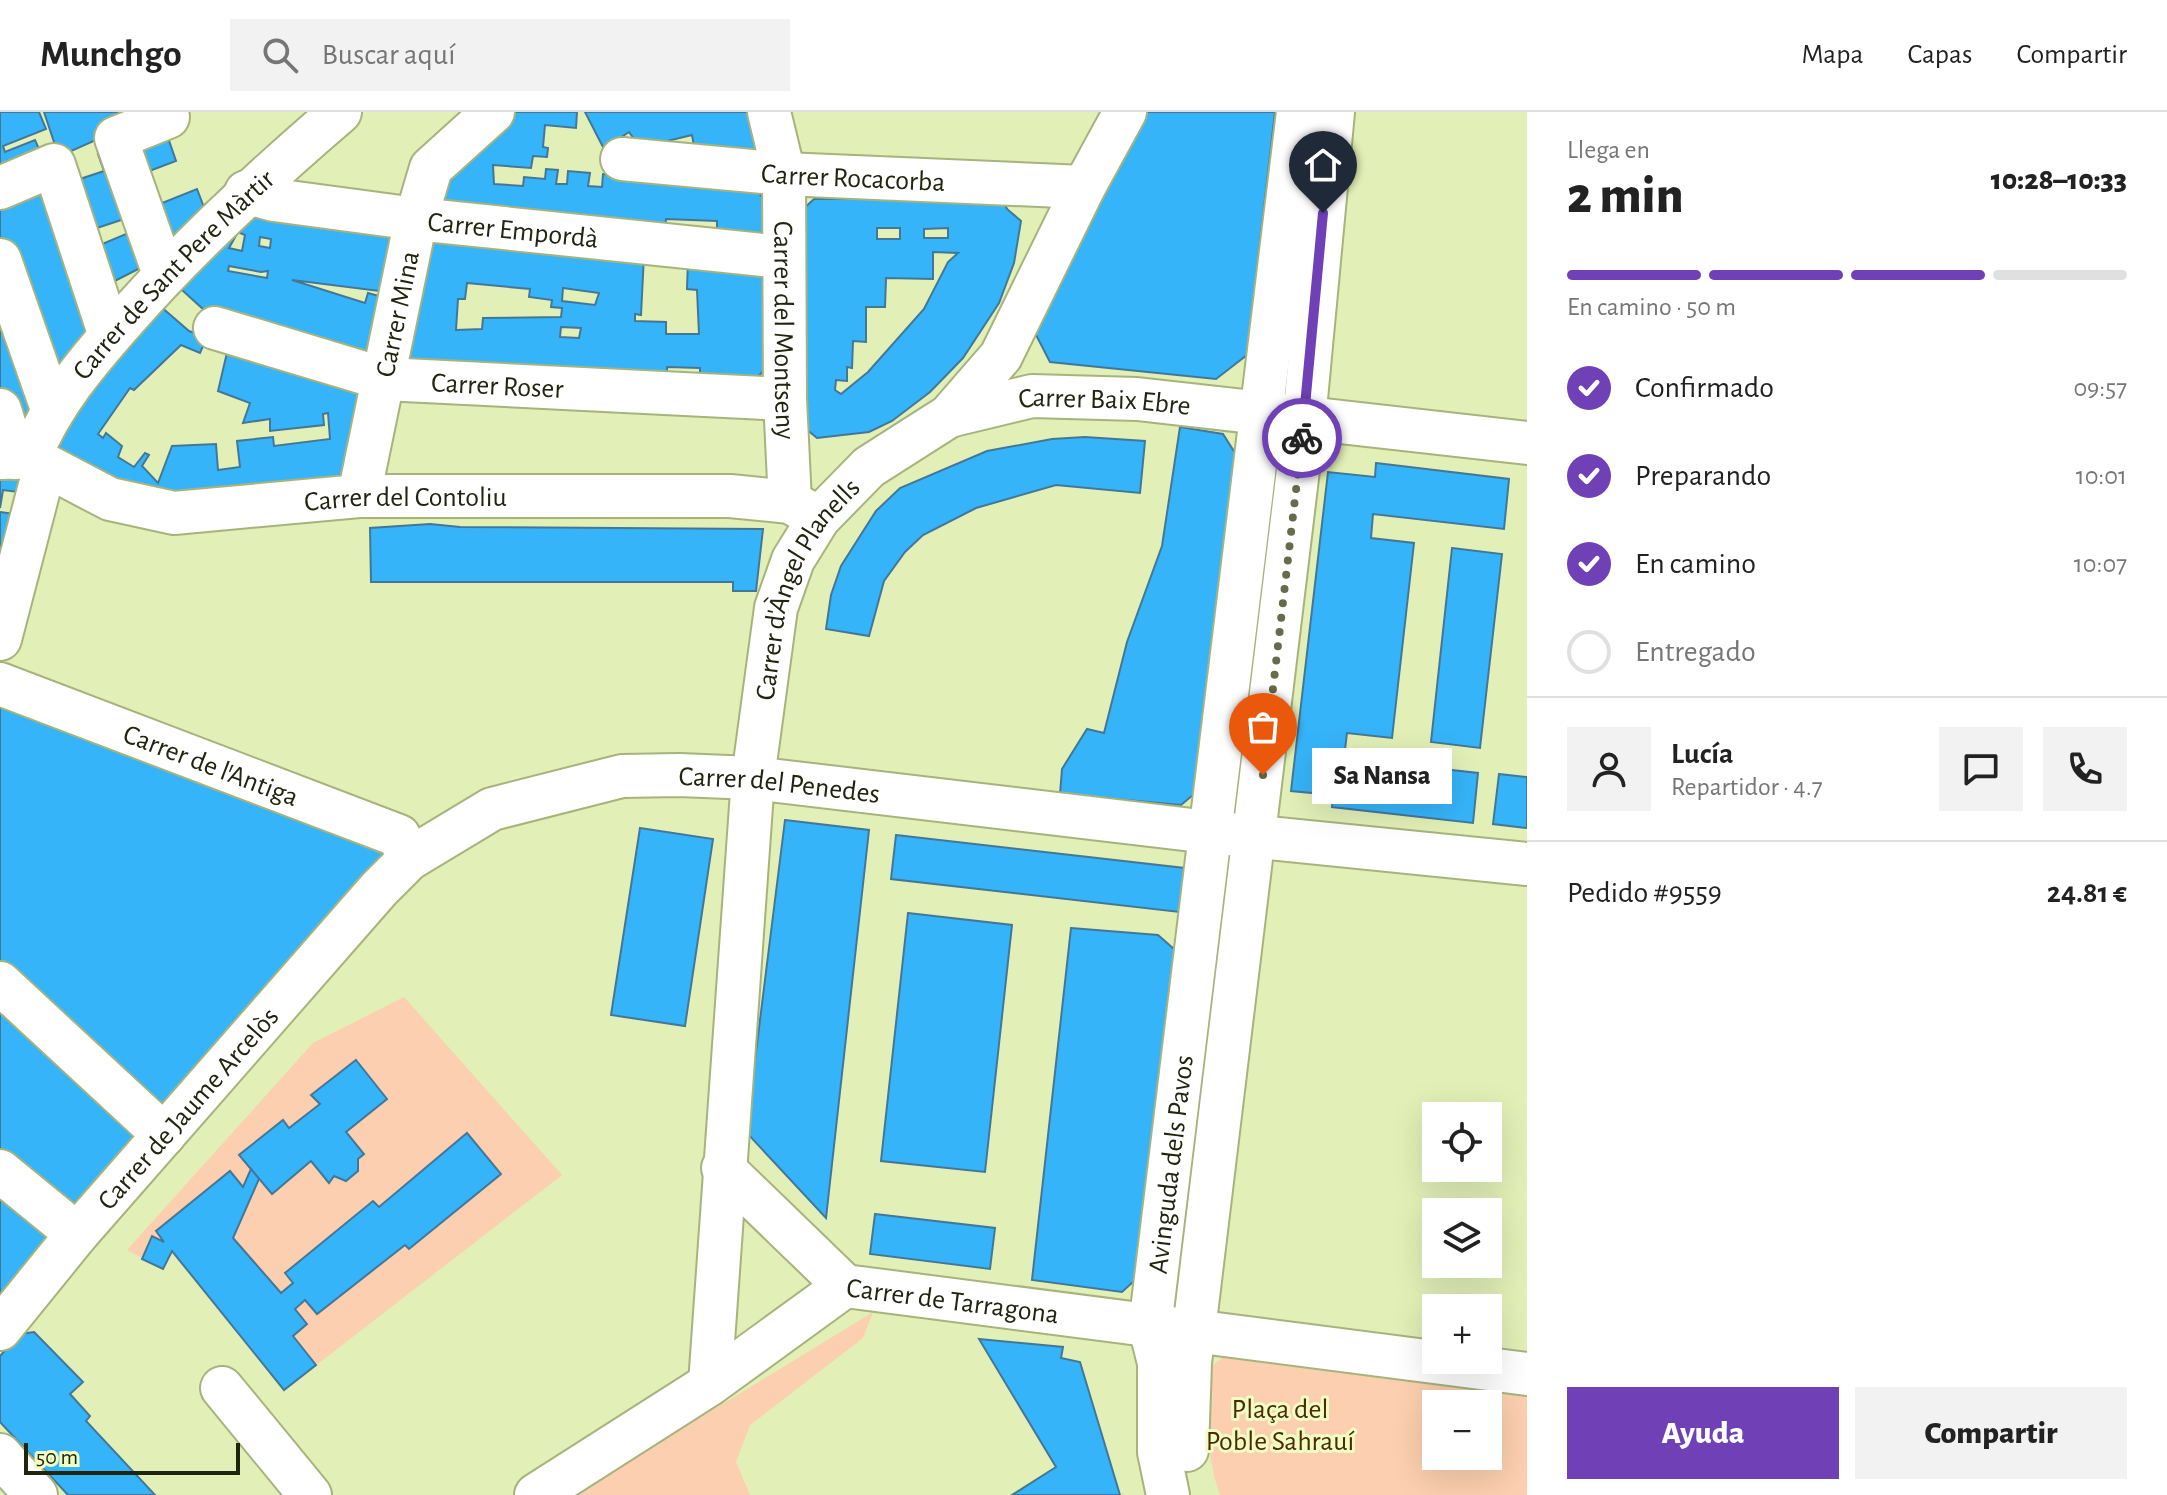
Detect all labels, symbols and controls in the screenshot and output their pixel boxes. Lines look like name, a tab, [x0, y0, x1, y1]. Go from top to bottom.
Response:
search box	[230, 19, 790, 91]
icon: search	[258, 33, 302, 77]
text: Munchgo	[40, 36, 182, 74]
text: Buscar aquí	[322, 40, 455, 70]
text: Mapa	[1801, 41, 1863, 69]
text: Capas	[1907, 41, 1972, 69]
text: Compartir	[2016, 41, 2127, 69]
pin	[1289, 131, 1357, 213]
text: Llega en	[1567, 137, 1650, 163]
icon: home	[1301, 143, 1345, 187]
street label: Carrer Rocacorba	[760, 160, 946, 197]
street label: Carrer de Sant Pere Màrtir	[68, 165, 280, 385]
text: 10:28–10:33	[1991, 165, 2127, 195]
text: 2 min	[1567, 170, 1683, 222]
street label: Carrer Empordà	[426, 208, 600, 254]
street label: Carrer del Montseny	[768, 221, 799, 440]
street label: Carrer Mina	[372, 249, 425, 380]
text: En camino · 50 m	[1567, 294, 1736, 320]
icon: check	[1567, 366, 1611, 410]
street label: Carrer Roser	[430, 369, 564, 404]
text: Confirmado	[1635, 373, 1774, 403]
text: 09:57	[2073, 375, 2127, 401]
street label: Carrer Baix Ebre	[1016, 384, 1192, 421]
courier	[1262, 398, 1342, 478]
icon: bike	[1280, 416, 1324, 460]
icon: check	[1567, 454, 1611, 498]
text: Preparando	[1635, 461, 1771, 491]
text: 10:01	[2076, 463, 2127, 489]
street label: Carrer d'Àngel Planells	[752, 474, 866, 702]
street label: Carrer del Contoliu	[303, 484, 507, 517]
icon: check	[1567, 542, 1611, 586]
text: En camino	[1635, 549, 1756, 579]
text: 10:07	[2074, 551, 2127, 577]
text: Entregado	[1635, 637, 1756, 667]
pin	[1229, 693, 1297, 775]
icon: bag	[1241, 705, 1285, 749]
street label: Carrer de l'Antiga	[119, 720, 302, 812]
button: person	[1567, 727, 1651, 811]
button: chat	[1939, 727, 2023, 811]
button: phone	[2043, 727, 2127, 811]
text: Lucía	[1671, 739, 1733, 769]
callout: Sa Nansa	[1311, 747, 1451, 803]
street label: Carrer del Penedes	[678, 763, 881, 809]
text: Sa Nansa	[1334, 763, 1430, 789]
text: Repartidor · 4.7	[1671, 774, 1823, 800]
text: Pedido #9559	[1567, 878, 1722, 908]
text: 24.81 €	[2047, 878, 2127, 908]
street label: Carrer de Jaume Arcelòs	[93, 1003, 285, 1216]
street label: Avinguda dels Pavos	[1145, 1054, 1199, 1275]
map controls	[1422, 1102, 1502, 1470]
button: locate	[1422, 1102, 1502, 1182]
button: layers	[1422, 1198, 1502, 1278]
street label: Carrer de Tarragona	[845, 1274, 1060, 1329]
button: +	[1422, 1294, 1502, 1374]
button: Ayuda	[1567, 1387, 1839, 1479]
button: Compartir	[1855, 1387, 2127, 1479]
button: −	[1422, 1390, 1502, 1470]
park label: Plaça del Poble Sahrauí	[1206, 1396, 1355, 1456]
scale bar	[24, 1439, 240, 1475]
text: 50 m	[36, 1446, 78, 1468]

